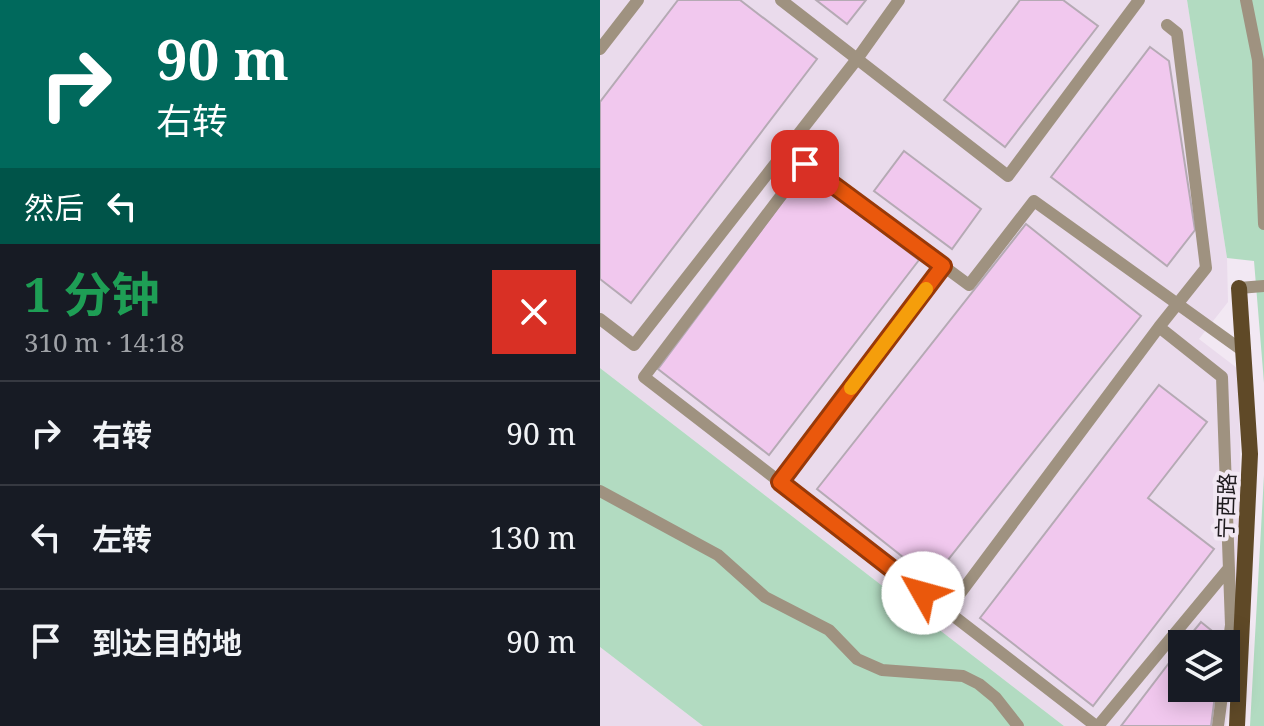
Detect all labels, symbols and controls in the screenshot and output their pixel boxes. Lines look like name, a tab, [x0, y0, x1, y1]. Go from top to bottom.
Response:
text: 90 m	[156, 20, 289, 96]
icon: right	[24, 32, 128, 136]
text: 右转	[156, 96, 228, 145]
pin	[771, 130, 839, 198]
icon: arrive	[783, 142, 827, 186]
icon: left	[100, 184, 144, 228]
text: 然后	[24, 187, 84, 228]
text: 1 分钟	[24, 261, 160, 326]
button: close	[492, 270, 576, 354]
text: 310 m · 14:18	[24, 324, 185, 360]
icon: right	[24, 411, 68, 455]
text: 90 m	[506, 413, 576, 454]
text: 右转	[92, 414, 152, 455]
street label: 宁西路	[1209, 472, 1241, 539]
icon: left	[24, 515, 68, 559]
text: 130 m	[490, 517, 576, 558]
text: 左转	[92, 518, 152, 559]
position arrow	[881, 551, 965, 635]
icon: arrive	[24, 619, 68, 663]
text: 90 m	[506, 621, 576, 662]
text: 到达目的地	[92, 622, 242, 663]
map controls	[1168, 630, 1240, 702]
button: layers	[1168, 630, 1240, 702]

